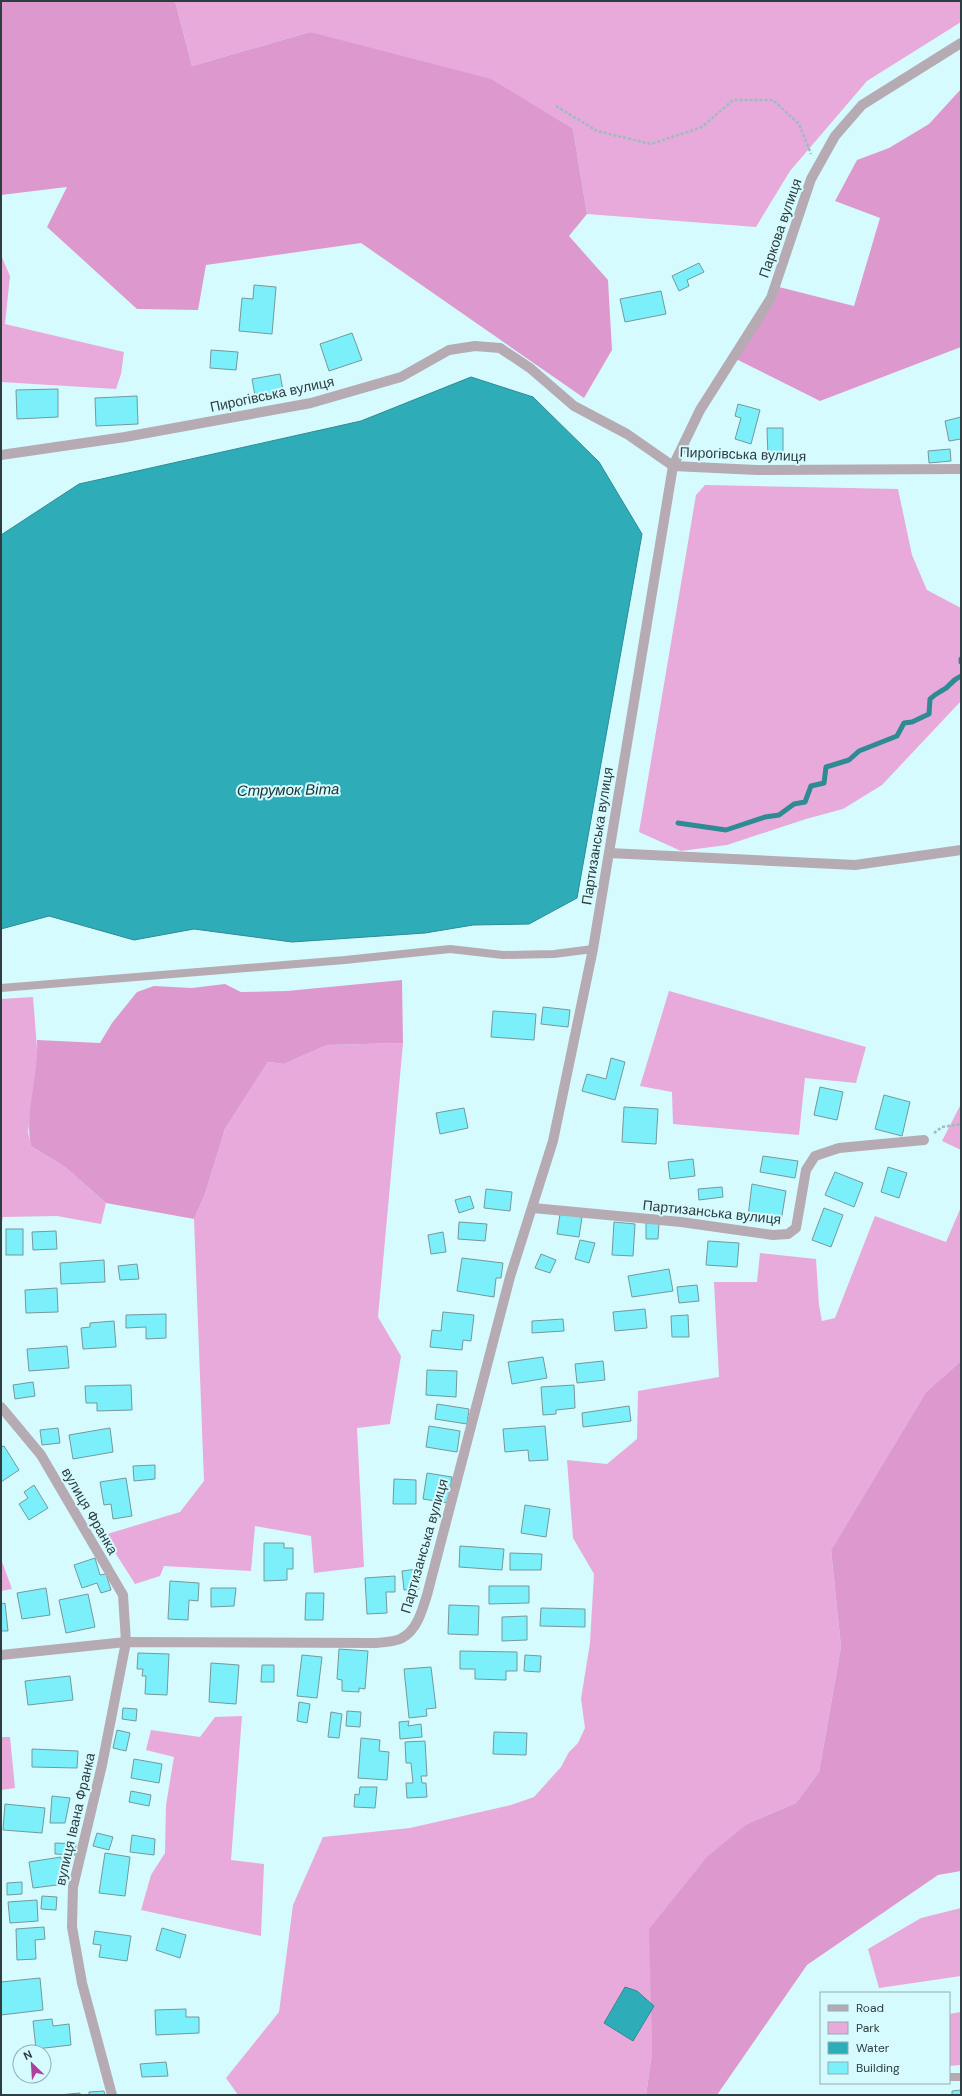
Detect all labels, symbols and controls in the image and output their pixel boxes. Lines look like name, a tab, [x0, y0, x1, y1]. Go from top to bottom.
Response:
street label: Паркова вулиця	[755, 176, 805, 280]
street label: Пирогівська вулиця	[208, 372, 336, 416]
street label: Пирогівська вулиця	[679, 443, 807, 465]
street label: Партизанська вулиця	[577, 766, 617, 906]
water label: Струмок Віта	[237, 779, 339, 801]
street label: Партизанська вулиця	[642, 1196, 782, 1228]
street label: вулиця Франка	[58, 1464, 122, 1558]
street label: Партизанська вулиця	[396, 1477, 452, 1615]
street label: вулиця Івана Франка	[51, 1751, 99, 1887]
legend	[820, 1992, 950, 2084]
text: Road	[856, 2000, 884, 2016]
text: Park	[856, 2020, 880, 2036]
text: Water	[856, 2040, 890, 2056]
north arrow	[12, 2044, 52, 2084]
text: N	[21, 2047, 34, 2063]
text: Building	[856, 2060, 900, 2076]

